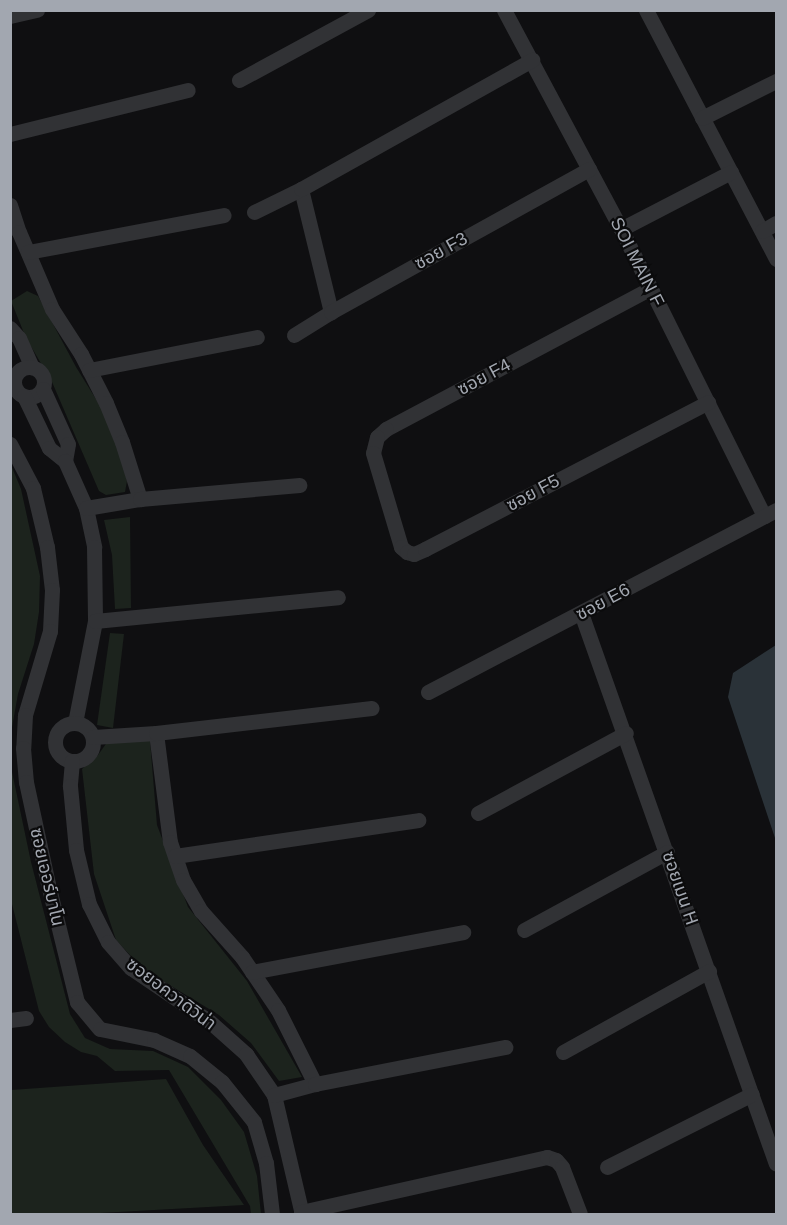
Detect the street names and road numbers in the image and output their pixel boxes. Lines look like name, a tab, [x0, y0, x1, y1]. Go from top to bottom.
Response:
street label: SOI MAIN F	[605, 214, 669, 310]
street label: ซอย F3	[411, 228, 471, 274]
street label: ซอย F4	[454, 354, 514, 400]
street label: ซอย F5	[503, 470, 563, 516]
street label: ซอย E6	[572, 579, 634, 625]
street label: ซอยเออร์บาโน	[25, 826, 69, 928]
street label: ซอยเมน H	[657, 848, 703, 928]
street label: ซอยอควาดิวิน่า	[122, 953, 220, 1035]

